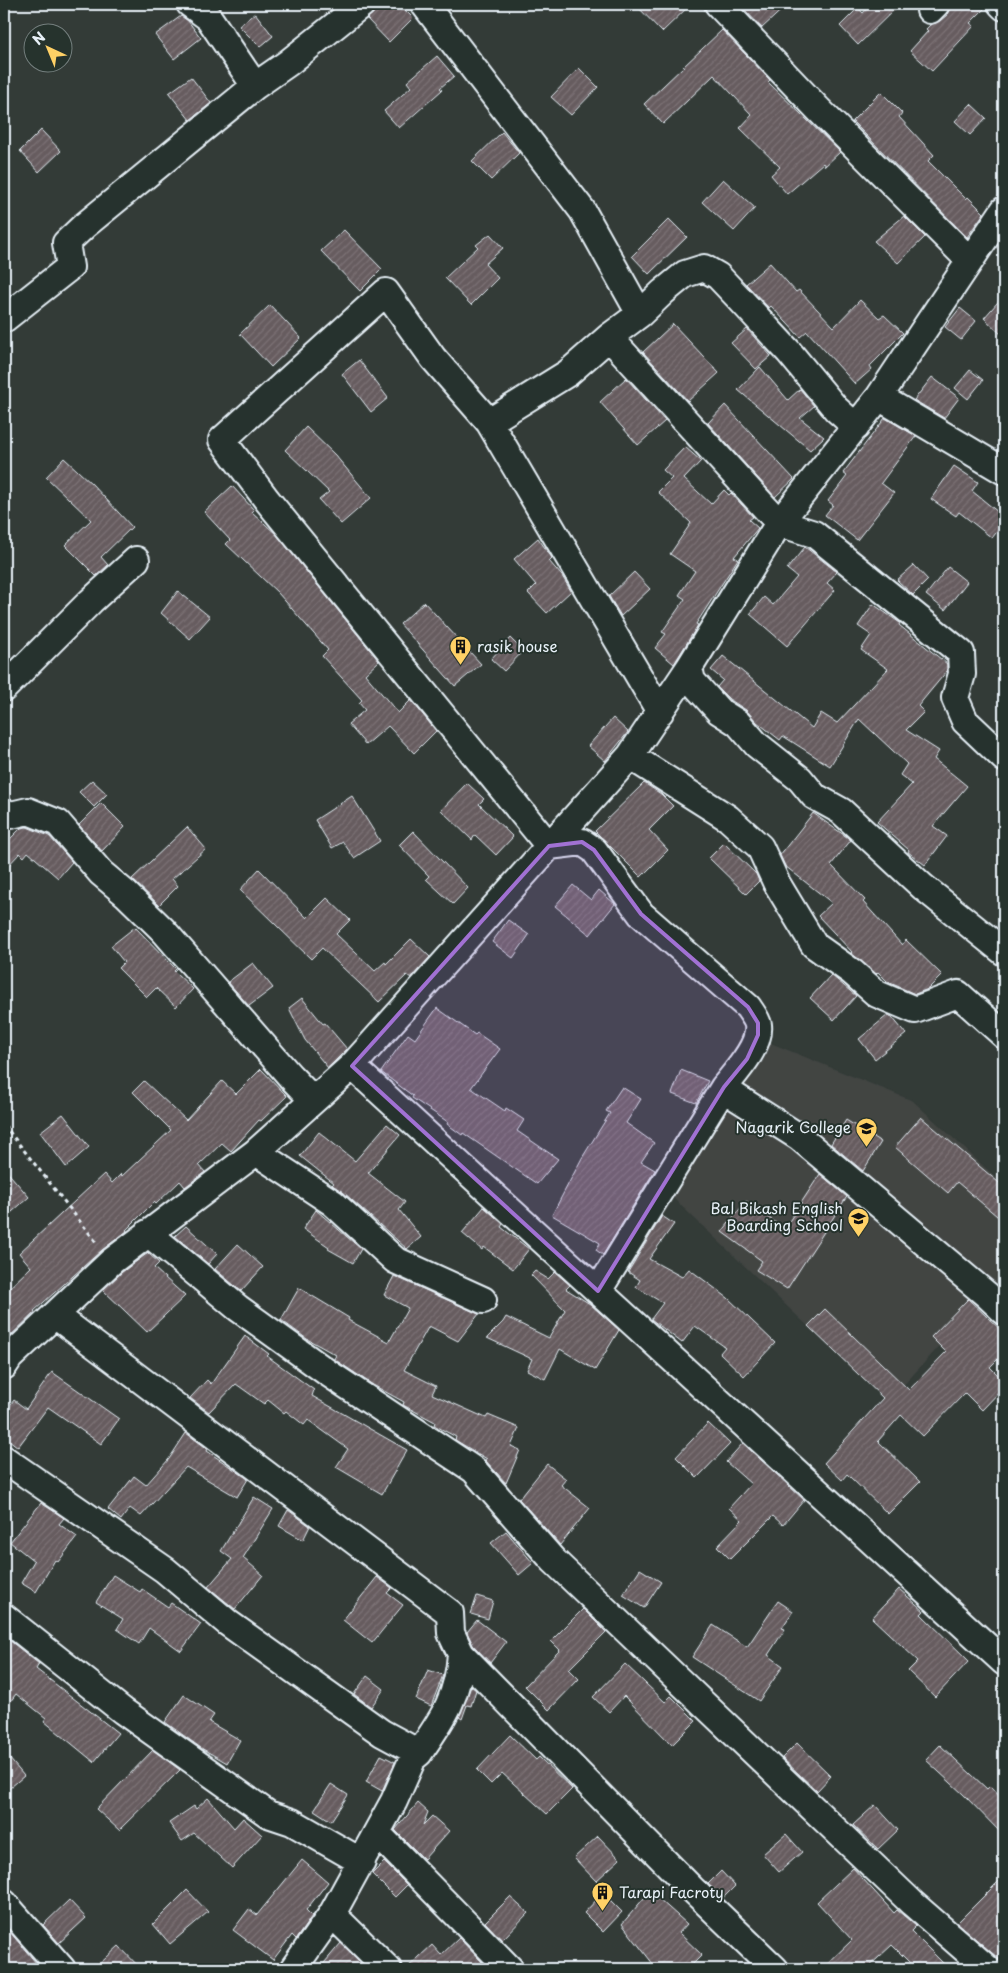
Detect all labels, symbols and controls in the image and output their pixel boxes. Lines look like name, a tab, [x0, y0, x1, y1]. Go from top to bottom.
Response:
north arrow	[22, 22, 72, 72]
text: N	[27, 27, 50, 50]
place label: rasik house	[477, 634, 558, 657]
building icon: rasik house	[449, 635, 473, 666]
place label: Nagarik College	[736, 1115, 851, 1138]
school or university icon: Nagarik College	[855, 1116, 879, 1147]
place label: Bal Bikash English Boarding School	[710, 1196, 843, 1236]
school or university icon: Bal Bikash English Boarding School	[847, 1206, 871, 1237]
place label: Tarapi Facroty	[619, 1880, 724, 1903]
building icon: Tarapi Facroty	[591, 1881, 615, 1912]

